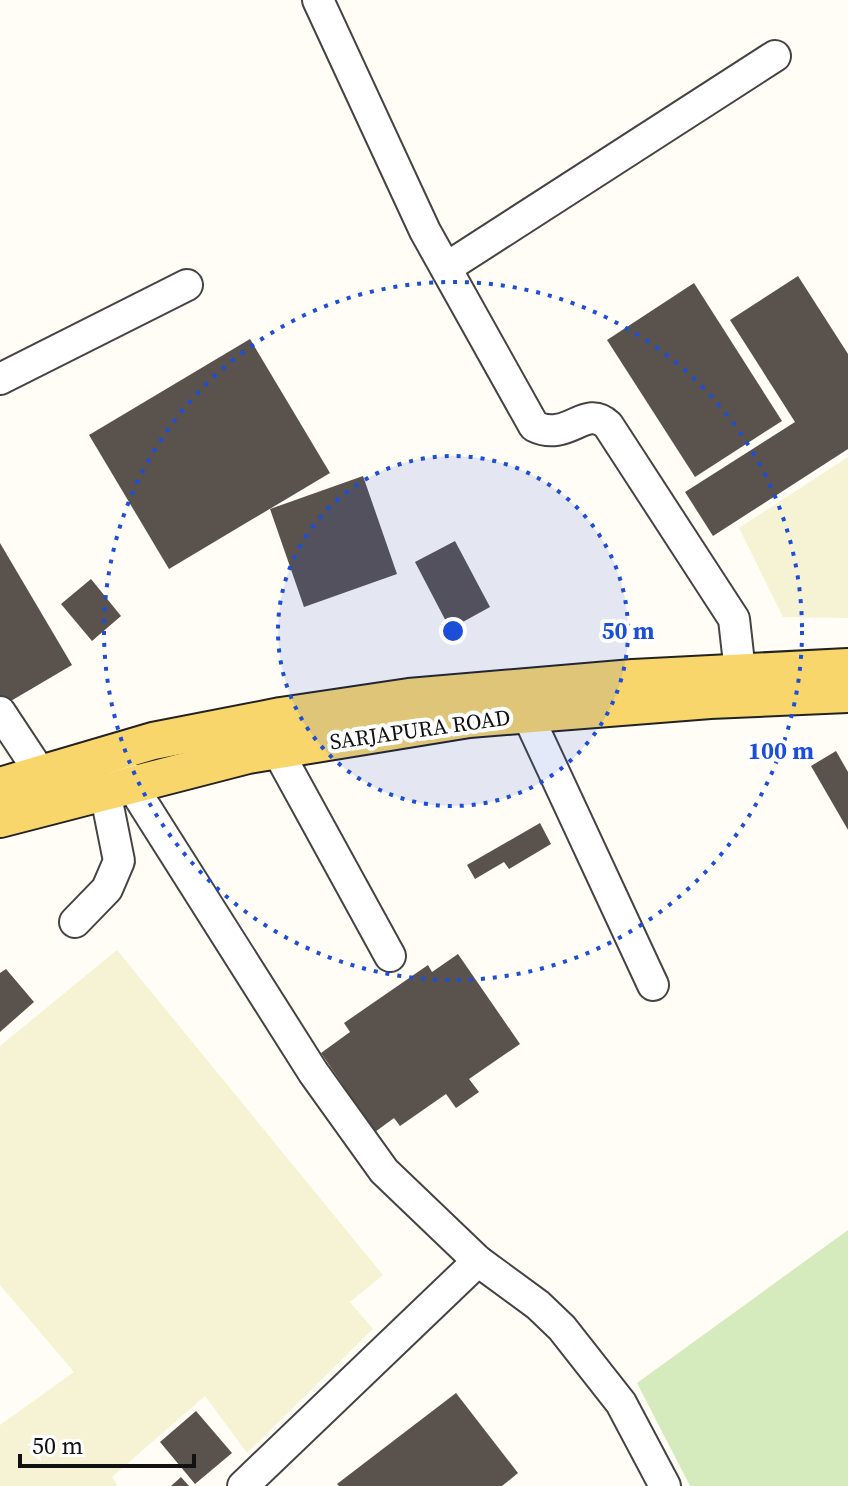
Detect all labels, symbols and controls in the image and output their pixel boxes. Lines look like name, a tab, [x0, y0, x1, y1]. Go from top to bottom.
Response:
text: 50 m	[602, 614, 655, 647]
centre of rings	[439, 617, 467, 645]
street label: SARJAPURA ROAD	[328, 701, 512, 757]
text: 100 m	[748, 734, 814, 767]
scale bar	[20, 1418, 194, 1468]
text: 50 m	[32, 1429, 83, 1462]

